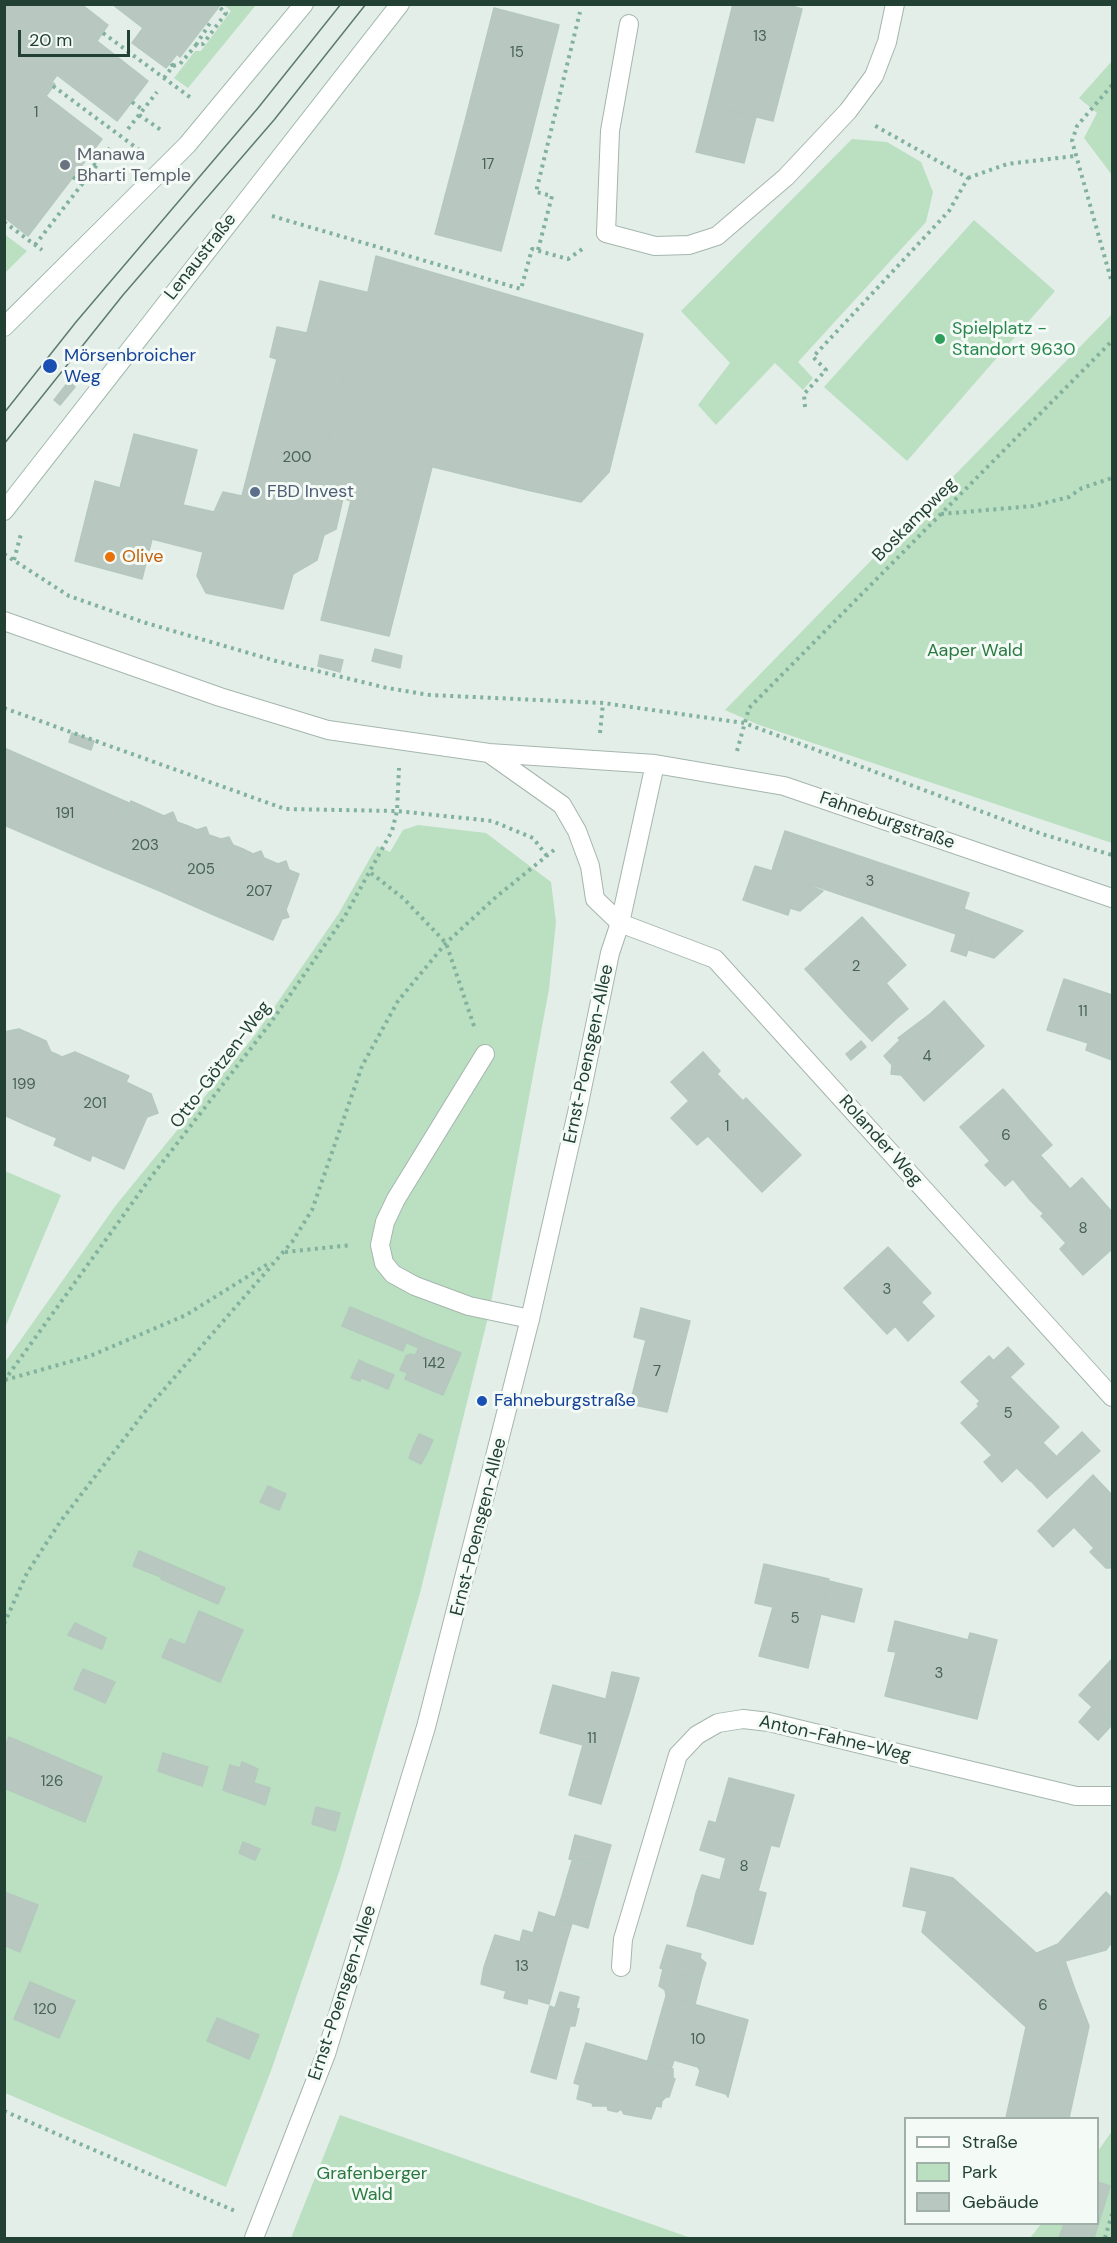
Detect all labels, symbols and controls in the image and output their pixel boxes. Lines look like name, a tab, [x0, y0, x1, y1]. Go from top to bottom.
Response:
scale bar	[21, 18, 134, 56]
text: 20 m	[29, 28, 72, 52]
house number: 13	[753, 28, 767, 46]
house number: 15	[510, 44, 524, 62]
house number: 1	[34, 104, 38, 122]
place label: Manawa Bharti Temple	[77, 144, 191, 186]
house number: 17	[482, 156, 494, 174]
marker: Manawa Bharti Temple	[58, 158, 72, 172]
street label: Lenaustraße	[161, 209, 241, 305]
place label: Spielplatz - Standort 9630	[952, 318, 1076, 360]
marker: Spielplatz - Standort 9630	[933, 332, 947, 346]
place label: Mörsenbroicher Weg	[64, 345, 196, 388]
marker: Mörsenbroicher Weg	[41, 357, 59, 375]
house number: 200	[282, 449, 312, 467]
street label: Boskampweg	[868, 473, 962, 567]
place label: FBD Invest	[267, 481, 354, 503]
marker: FBD Invest	[248, 485, 262, 499]
place label: Olive	[122, 546, 164, 568]
marker: Olive	[103, 550, 117, 564]
park label: Aaper Wald	[927, 640, 1023, 662]
street label: Fahneburgstraße	[816, 788, 958, 854]
house number: 191	[56, 805, 74, 823]
house number: 203	[131, 837, 159, 855]
house number: 205	[187, 861, 215, 879]
house number: 3	[866, 873, 874, 891]
house number: 207	[246, 883, 272, 901]
house number: 2	[852, 958, 860, 976]
street label: Ernst-Poensgen-Allee	[559, 962, 619, 1146]
street label: Otto-Götzen-Weg	[166, 997, 276, 1133]
house number: 11	[1078, 1003, 1088, 1021]
house number: 4	[922, 1048, 932, 1066]
house number: 199	[12, 1076, 36, 1094]
street label: Rolander Weg	[834, 1091, 926, 1191]
house number: 201	[83, 1095, 107, 1113]
house number: 1	[725, 1118, 729, 1136]
house number: 6	[1001, 1127, 1011, 1145]
house number: 8	[1078, 1220, 1088, 1238]
house number: 3	[883, 1281, 891, 1299]
house number: 142	[423, 1355, 445, 1373]
house number: 7	[653, 1363, 661, 1381]
place label: Fahneburgstraße	[494, 1390, 636, 1412]
marker: Fahneburgstraße	[475, 1394, 489, 1408]
house number: 5	[1003, 1405, 1013, 1423]
street label: Ernst-Poensgen-Allee	[446, 1436, 512, 1618]
house number: 5	[790, 1610, 800, 1628]
house number: 3	[935, 1665, 943, 1683]
street label: Anton-Fahne-Weg	[757, 1711, 913, 1767]
house number: 11	[587, 1730, 597, 1748]
house number: 126	[41, 1773, 63, 1791]
house number: 8	[739, 1858, 749, 1876]
street label: Ernst-Poensgen-Allee	[305, 1903, 381, 2083]
house number: 13	[515, 1958, 529, 1976]
house number: 6	[1038, 1997, 1048, 2015]
house number: 120	[33, 2001, 57, 2019]
house number: 10	[691, 2031, 705, 2049]
legend	[904, 2117, 1099, 2225]
text: Straße	[962, 2130, 1018, 2154]
text: Park	[962, 2160, 998, 2184]
park label: Grafenberger Wald	[317, 2163, 427, 2206]
text: Gebäude	[962, 2190, 1039, 2214]

